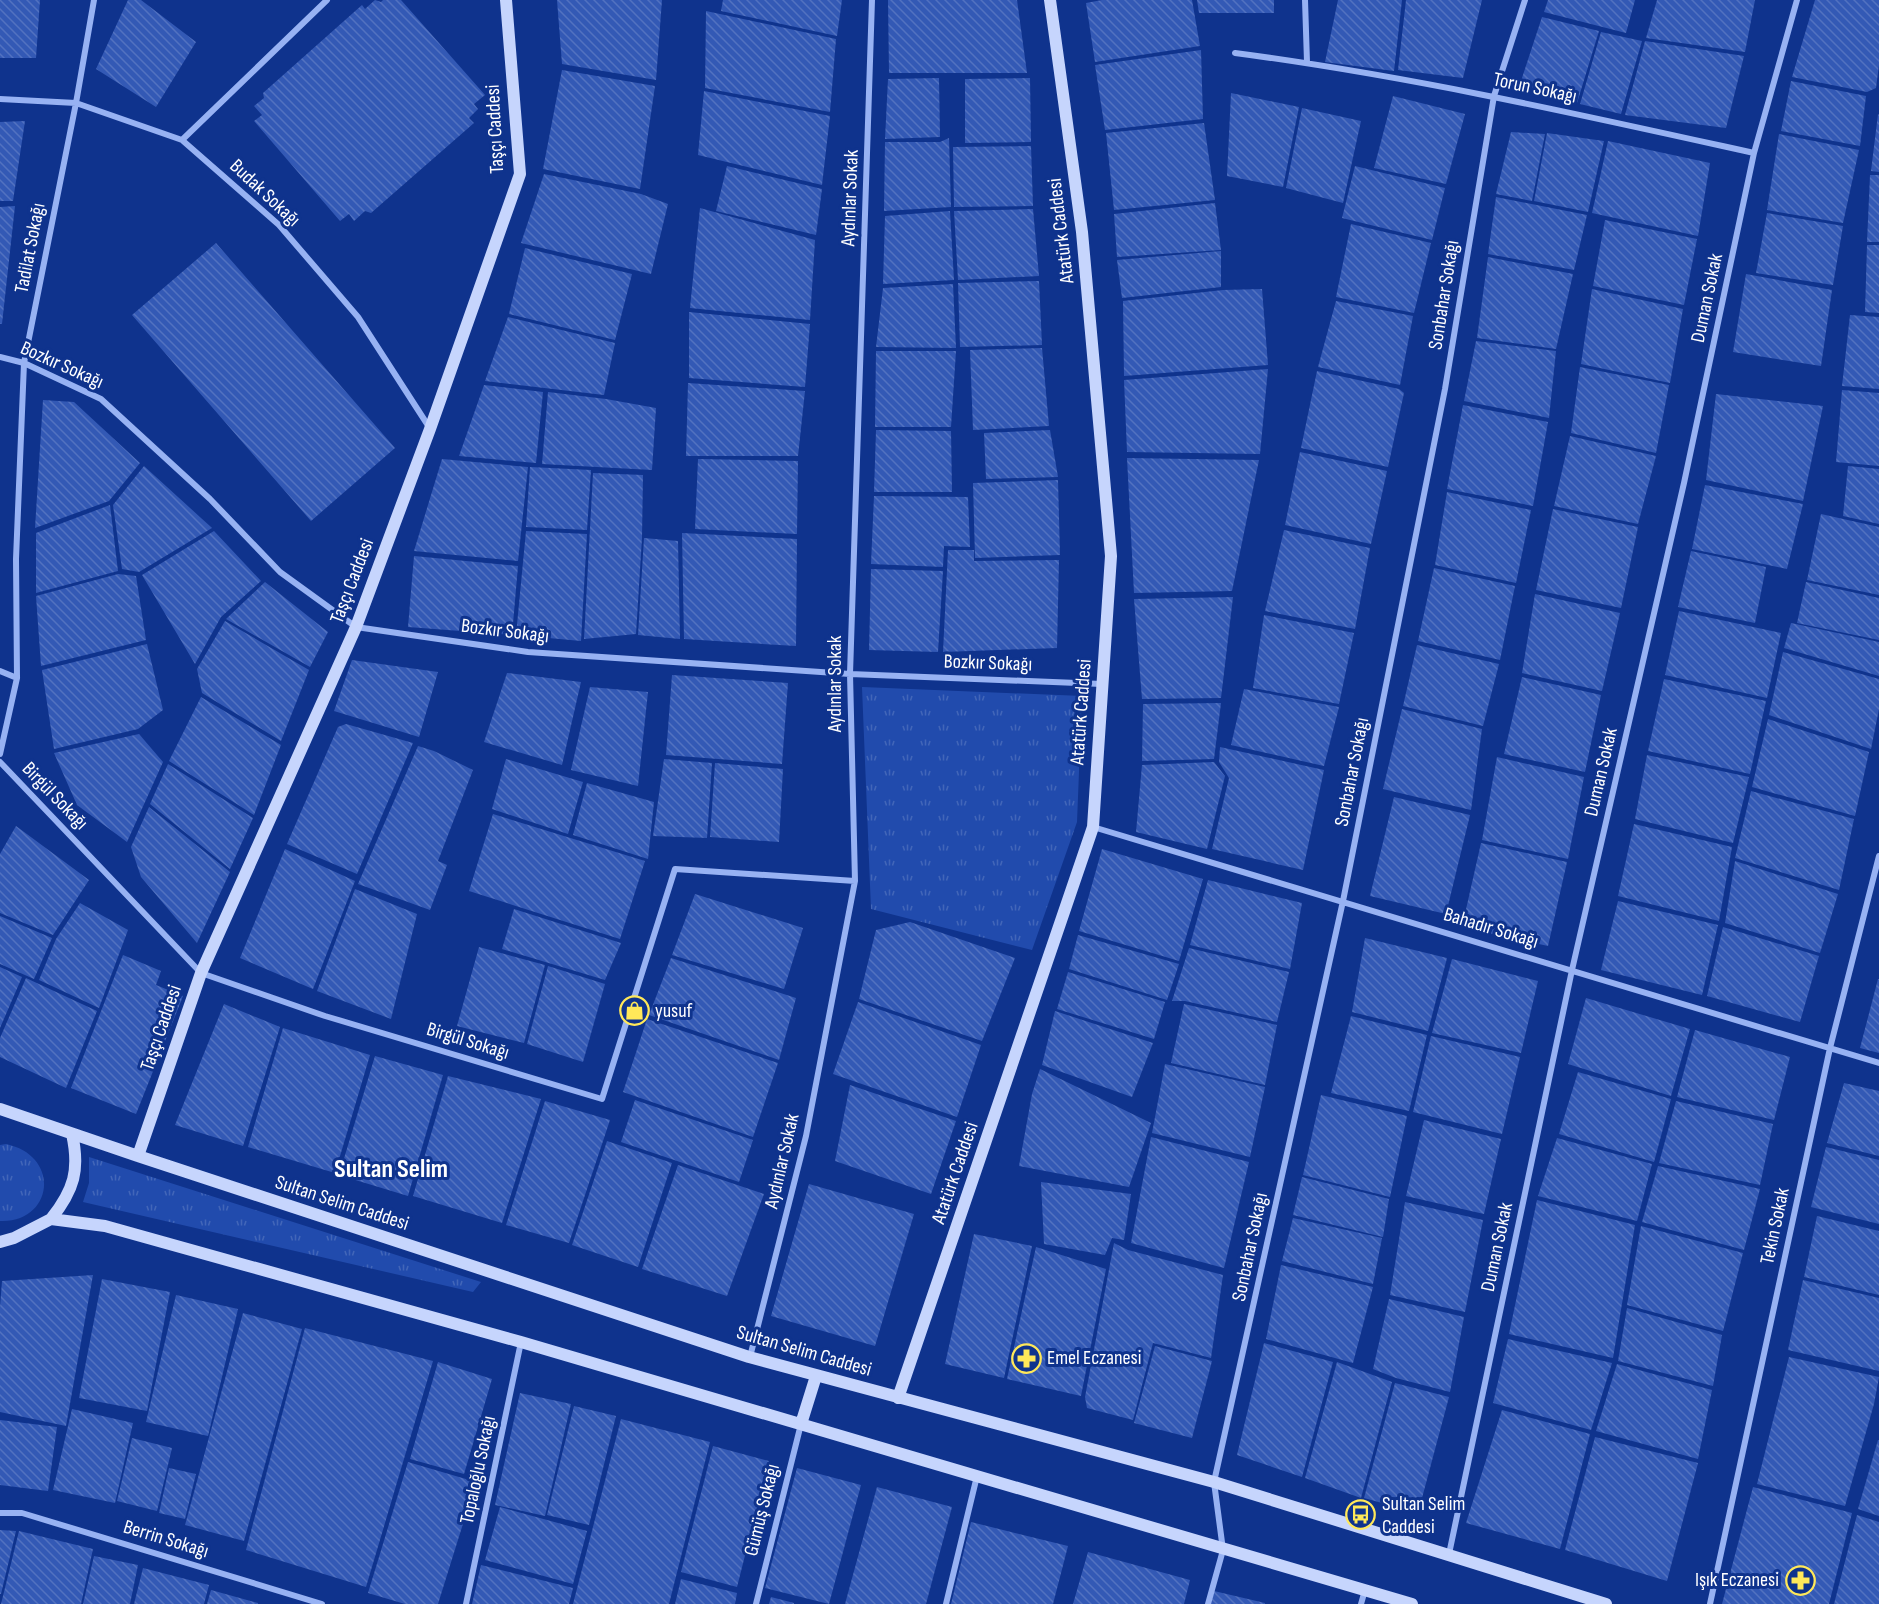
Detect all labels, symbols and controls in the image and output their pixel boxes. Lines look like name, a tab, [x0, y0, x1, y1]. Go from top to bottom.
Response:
street label: Torun Sokağı	[1491, 67, 1579, 109]
street label: Taşçı Caddesi	[481, 84, 509, 174]
street label: Aydınlar Sokak	[836, 149, 864, 248]
street label: Budak Sokağı	[225, 154, 305, 232]
street label: Atatürk Caddesi	[1043, 177, 1079, 286]
street label: Tadilat Sokağı	[10, 201, 50, 295]
street label: Sonbahar Sokağı	[1424, 239, 1464, 351]
street label: Duman Sokak	[1686, 251, 1728, 345]
street label: Bozkır Sokağı	[17, 336, 107, 394]
street label: Taşçı Caddesi	[325, 535, 379, 627]
street label: Bozkır Sokağı	[460, 614, 550, 648]
street label: Aydınlar Sokak	[823, 635, 847, 733]
street label: Bozkır Sokağı	[943, 649, 1033, 677]
street label: Atatürk Caddesi	[1065, 658, 1097, 767]
street label: Sonbahar Sokağı	[1330, 715, 1374, 829]
street label: Duman Sokak	[1579, 725, 1623, 819]
street label: Birgül Sokağı	[17, 757, 93, 835]
street label: Bahadır Sokağı	[1441, 902, 1541, 954]
street label: Taşçı Caddesi	[135, 982, 187, 1074]
shop icon: yusuf	[618, 995, 650, 1027]
place label: yusuf	[655, 999, 693, 1023]
street label: Birgül Sokağı	[424, 1017, 512, 1065]
street label: Aydınlar Sokak	[759, 1111, 805, 1212]
street label: Atatürk Caddesi	[926, 1119, 984, 1228]
district label: Sultan Selim	[334, 1154, 448, 1185]
street label: Sultan Selim Caddesi	[272, 1170, 412, 1236]
street label: Tekin Sokak	[1755, 1185, 1795, 1267]
street label: Sonbahar Sokağı	[1227, 1190, 1273, 1304]
street label: Duman Sokak	[1476, 1200, 1518, 1294]
street label: Sultan Selim Caddesi	[734, 1320, 874, 1382]
pharmacy icon: Emel Eczanesi	[1010, 1342, 1042, 1374]
place label: Emel Eczanesi	[1047, 1346, 1141, 1370]
street label: Topaloğlu Sokağı	[455, 1414, 501, 1526]
street label: Gümüş Sokağı	[739, 1462, 785, 1558]
place label: Sultan Selim Caddesi	[1382, 1492, 1465, 1539]
bus stop icon: Sultan Selim Caddesi	[1345, 1499, 1377, 1531]
street label: Berrin Sokağı	[121, 1515, 211, 1563]
pharmacy icon: Işık Eczanesi	[1784, 1564, 1816, 1596]
place label: Işık Eczanesi	[1695, 1568, 1779, 1592]

